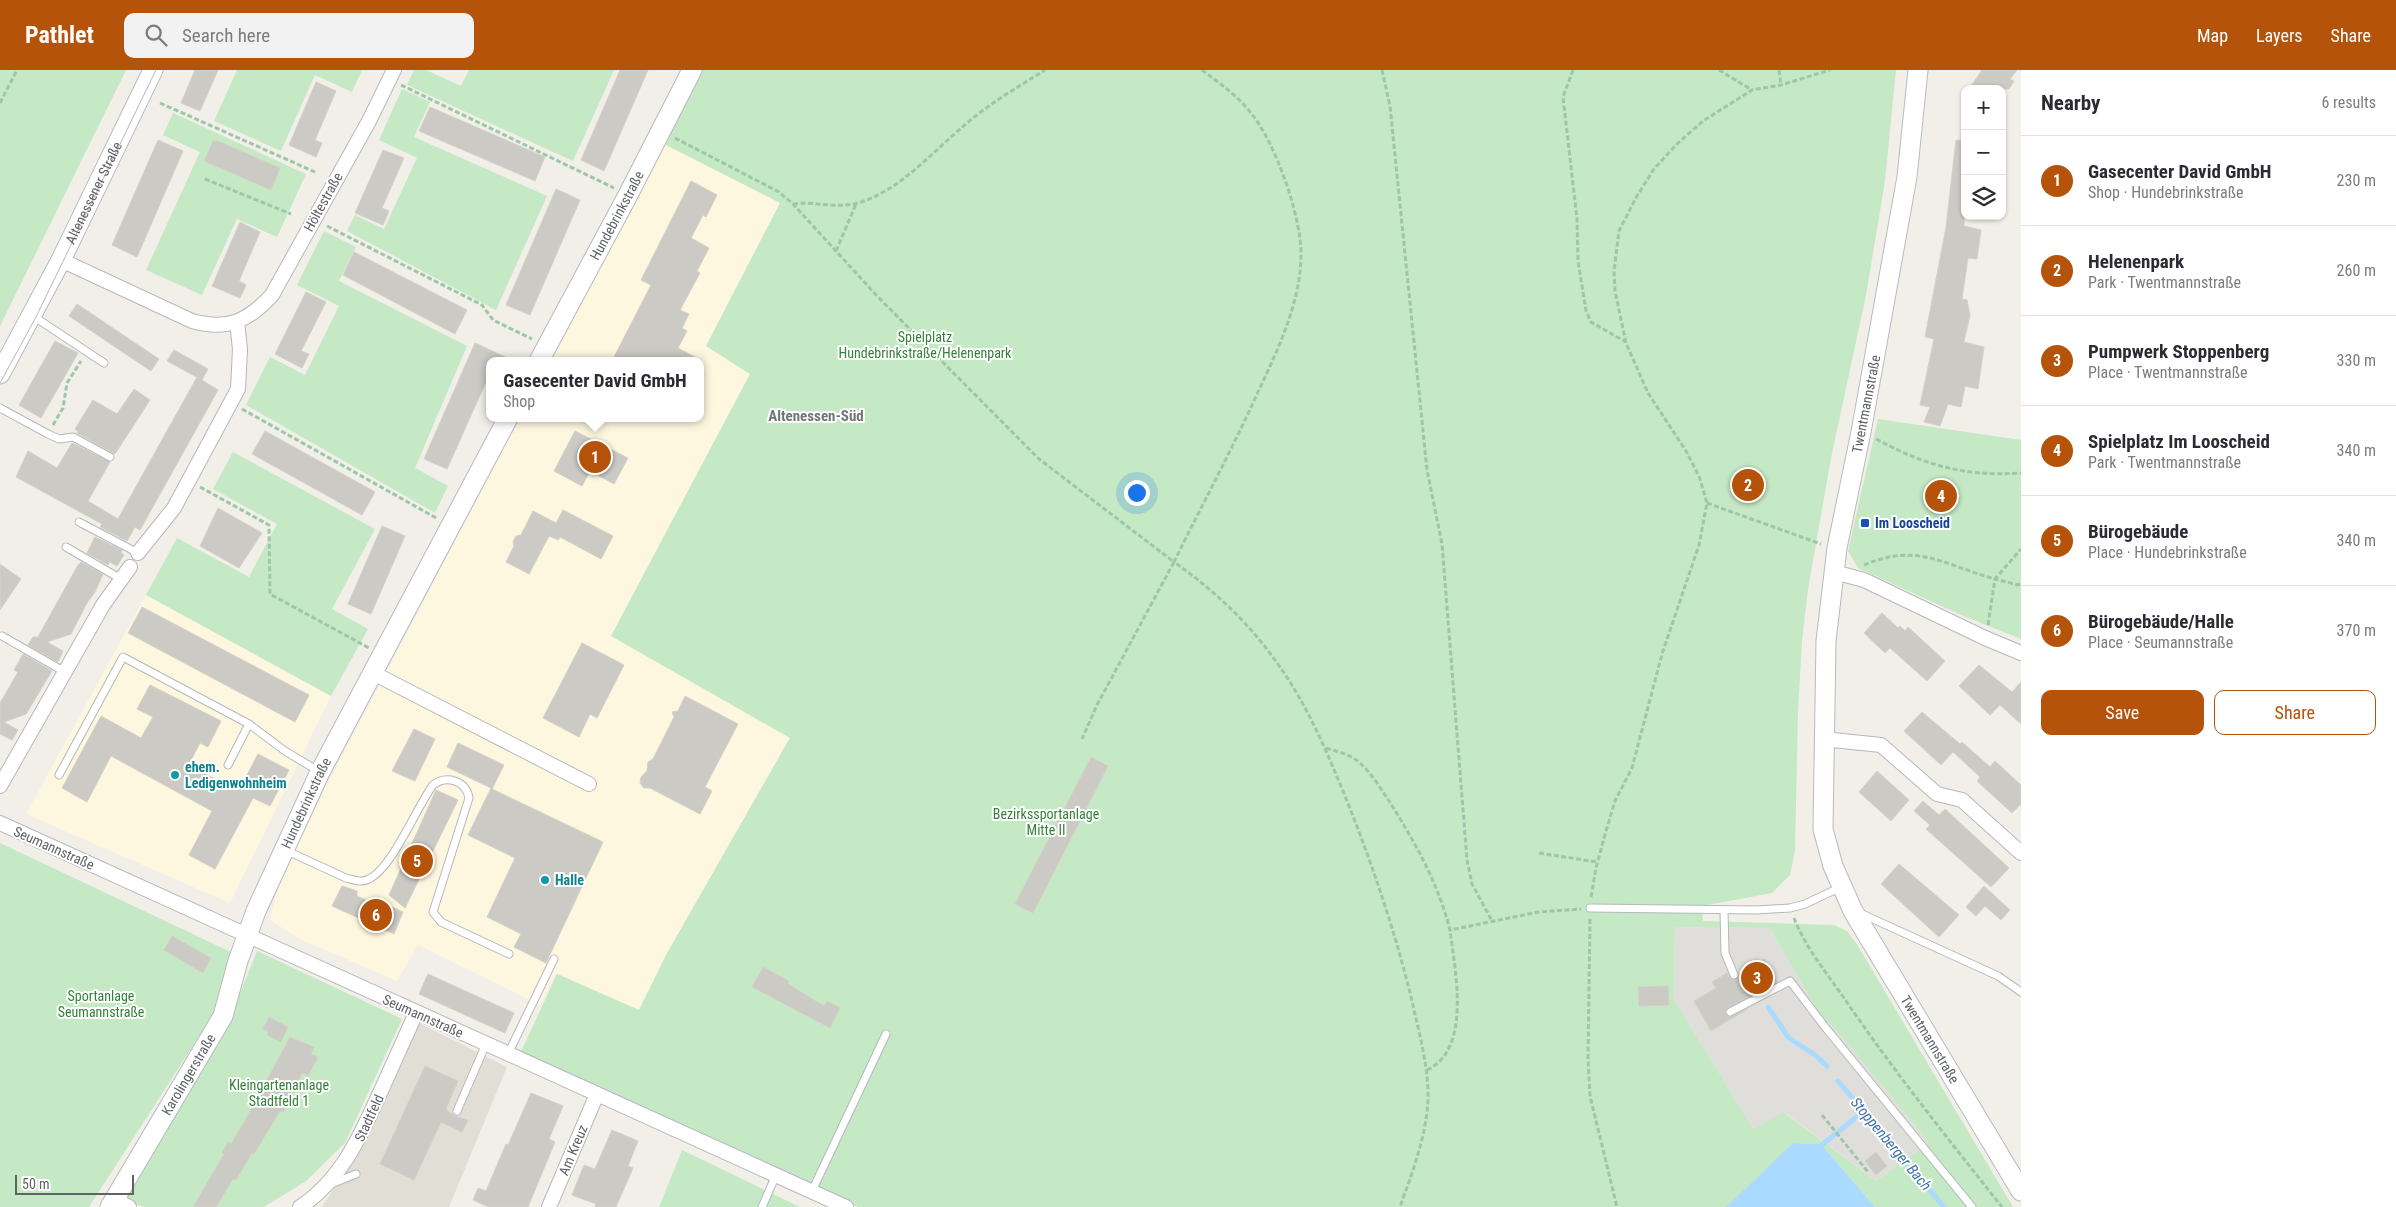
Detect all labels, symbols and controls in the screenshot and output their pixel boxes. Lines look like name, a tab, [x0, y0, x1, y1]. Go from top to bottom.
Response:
search box	[124, 13, 474, 58]
text: Pathlet	[25, 21, 94, 49]
icon: search	[142, 21, 170, 49]
text: Search here	[182, 24, 270, 47]
text: Map	[2197, 25, 2228, 46]
text: Layers	[2256, 25, 2303, 46]
text: Share	[2331, 25, 2371, 46]
map controls	[1961, 85, 2006, 220]
button: +	[1961, 85, 2006, 130]
text: Nearby	[2041, 91, 2100, 115]
text: 6 results	[2321, 93, 2376, 112]
button: −	[1961, 130, 2006, 175]
street label: Altenessener Straße	[62, 139, 125, 246]
text: Gasecenter David GmbH	[2088, 160, 2272, 183]
street label: Hundebrinkstraße	[587, 168, 647, 263]
street label: Höltestraße	[300, 169, 346, 234]
text: 1	[2053, 171, 2061, 190]
text: 230 m	[2337, 171, 2376, 190]
button: layers	[1961, 175, 2006, 220]
text: Shop · Hundebrinkstraße	[2088, 183, 2244, 202]
text: Helenenpark	[2088, 250, 2184, 273]
text: 2	[2053, 261, 2061, 280]
text: 260 m	[2337, 261, 2376, 280]
text: Park · Twentmannstraße	[2088, 273, 2241, 292]
park label: Spielplatz Hundebrinkstraße/Helenenpark	[839, 329, 1012, 361]
text: Pumpwerk Stoppenberg	[2088, 340, 2269, 363]
text: 3	[2053, 351, 2061, 370]
text: 330 m	[2337, 351, 2376, 370]
street label: Twentmannstraße	[1849, 353, 1883, 454]
popup	[486, 357, 704, 422]
text: Place · Twentmannstraße	[2088, 363, 2248, 382]
text: Gasecenter David GmbH	[503, 369, 687, 392]
text: Shop	[503, 392, 535, 411]
district label: Altenessen-Süd	[768, 407, 864, 425]
text: Spielplatz Im Looscheid	[2088, 430, 2270, 453]
pin: 1	[579, 438, 611, 476]
text: 4	[2053, 441, 2061, 460]
text: 340 m	[2337, 441, 2376, 460]
text: Park · Twentmannstraße	[2088, 453, 2241, 472]
pin: 2	[1732, 466, 1764, 504]
pin: 4	[1925, 477, 1957, 515]
your location	[1124, 480, 1150, 506]
place label: Im Looscheid	[1875, 515, 1950, 531]
marker: Im Looscheid	[1859, 517, 1871, 529]
text: Bürogebäude	[2088, 520, 2188, 543]
text: 5	[2053, 531, 2061, 550]
text: 340 m	[2337, 531, 2376, 550]
text: Place · Hundebrinkstraße	[2088, 543, 2247, 562]
text: Bürogebäude/Halle	[2088, 610, 2234, 633]
text: 6	[2053, 621, 2061, 640]
text: 370 m	[2337, 621, 2376, 640]
text: Place · Seumannstraße	[2088, 633, 2233, 652]
button: Save	[2041, 690, 2204, 735]
button: Share	[2214, 690, 2376, 735]
street label: Hundebrinkstraße	[278, 755, 334, 851]
place label: ehem. Ledigenwohnheim	[185, 759, 287, 791]
marker: ehem. Ledigenwohnheim	[169, 769, 181, 781]
park label: Bezirkssportanlage Mitte II	[993, 806, 1100, 838]
street label: Seumannstraße	[11, 823, 97, 873]
pin: 5	[401, 842, 433, 880]
place label: Halle	[555, 872, 584, 888]
marker: Halle	[539, 874, 551, 886]
pin: 6	[360, 896, 392, 934]
pin: 3	[1741, 959, 1773, 997]
park label: Sportanlage Seumannstraße	[58, 988, 145, 1020]
street label: Seumannstraße	[380, 991, 466, 1041]
street label: Twentmannstraße	[1898, 993, 1963, 1086]
street label: Karolingerstraße	[158, 1031, 219, 1118]
park label: Kleingartenanlage Stadtfeld 1	[229, 1077, 329, 1109]
street label: Stadtfeld	[351, 1092, 387, 1144]
water label: Stoppenberger Bach	[1847, 1094, 1935, 1194]
street label: Am Kreuz	[555, 1122, 591, 1178]
scale bar	[15, 1172, 134, 1195]
text: 50 m	[22, 1176, 50, 1192]

